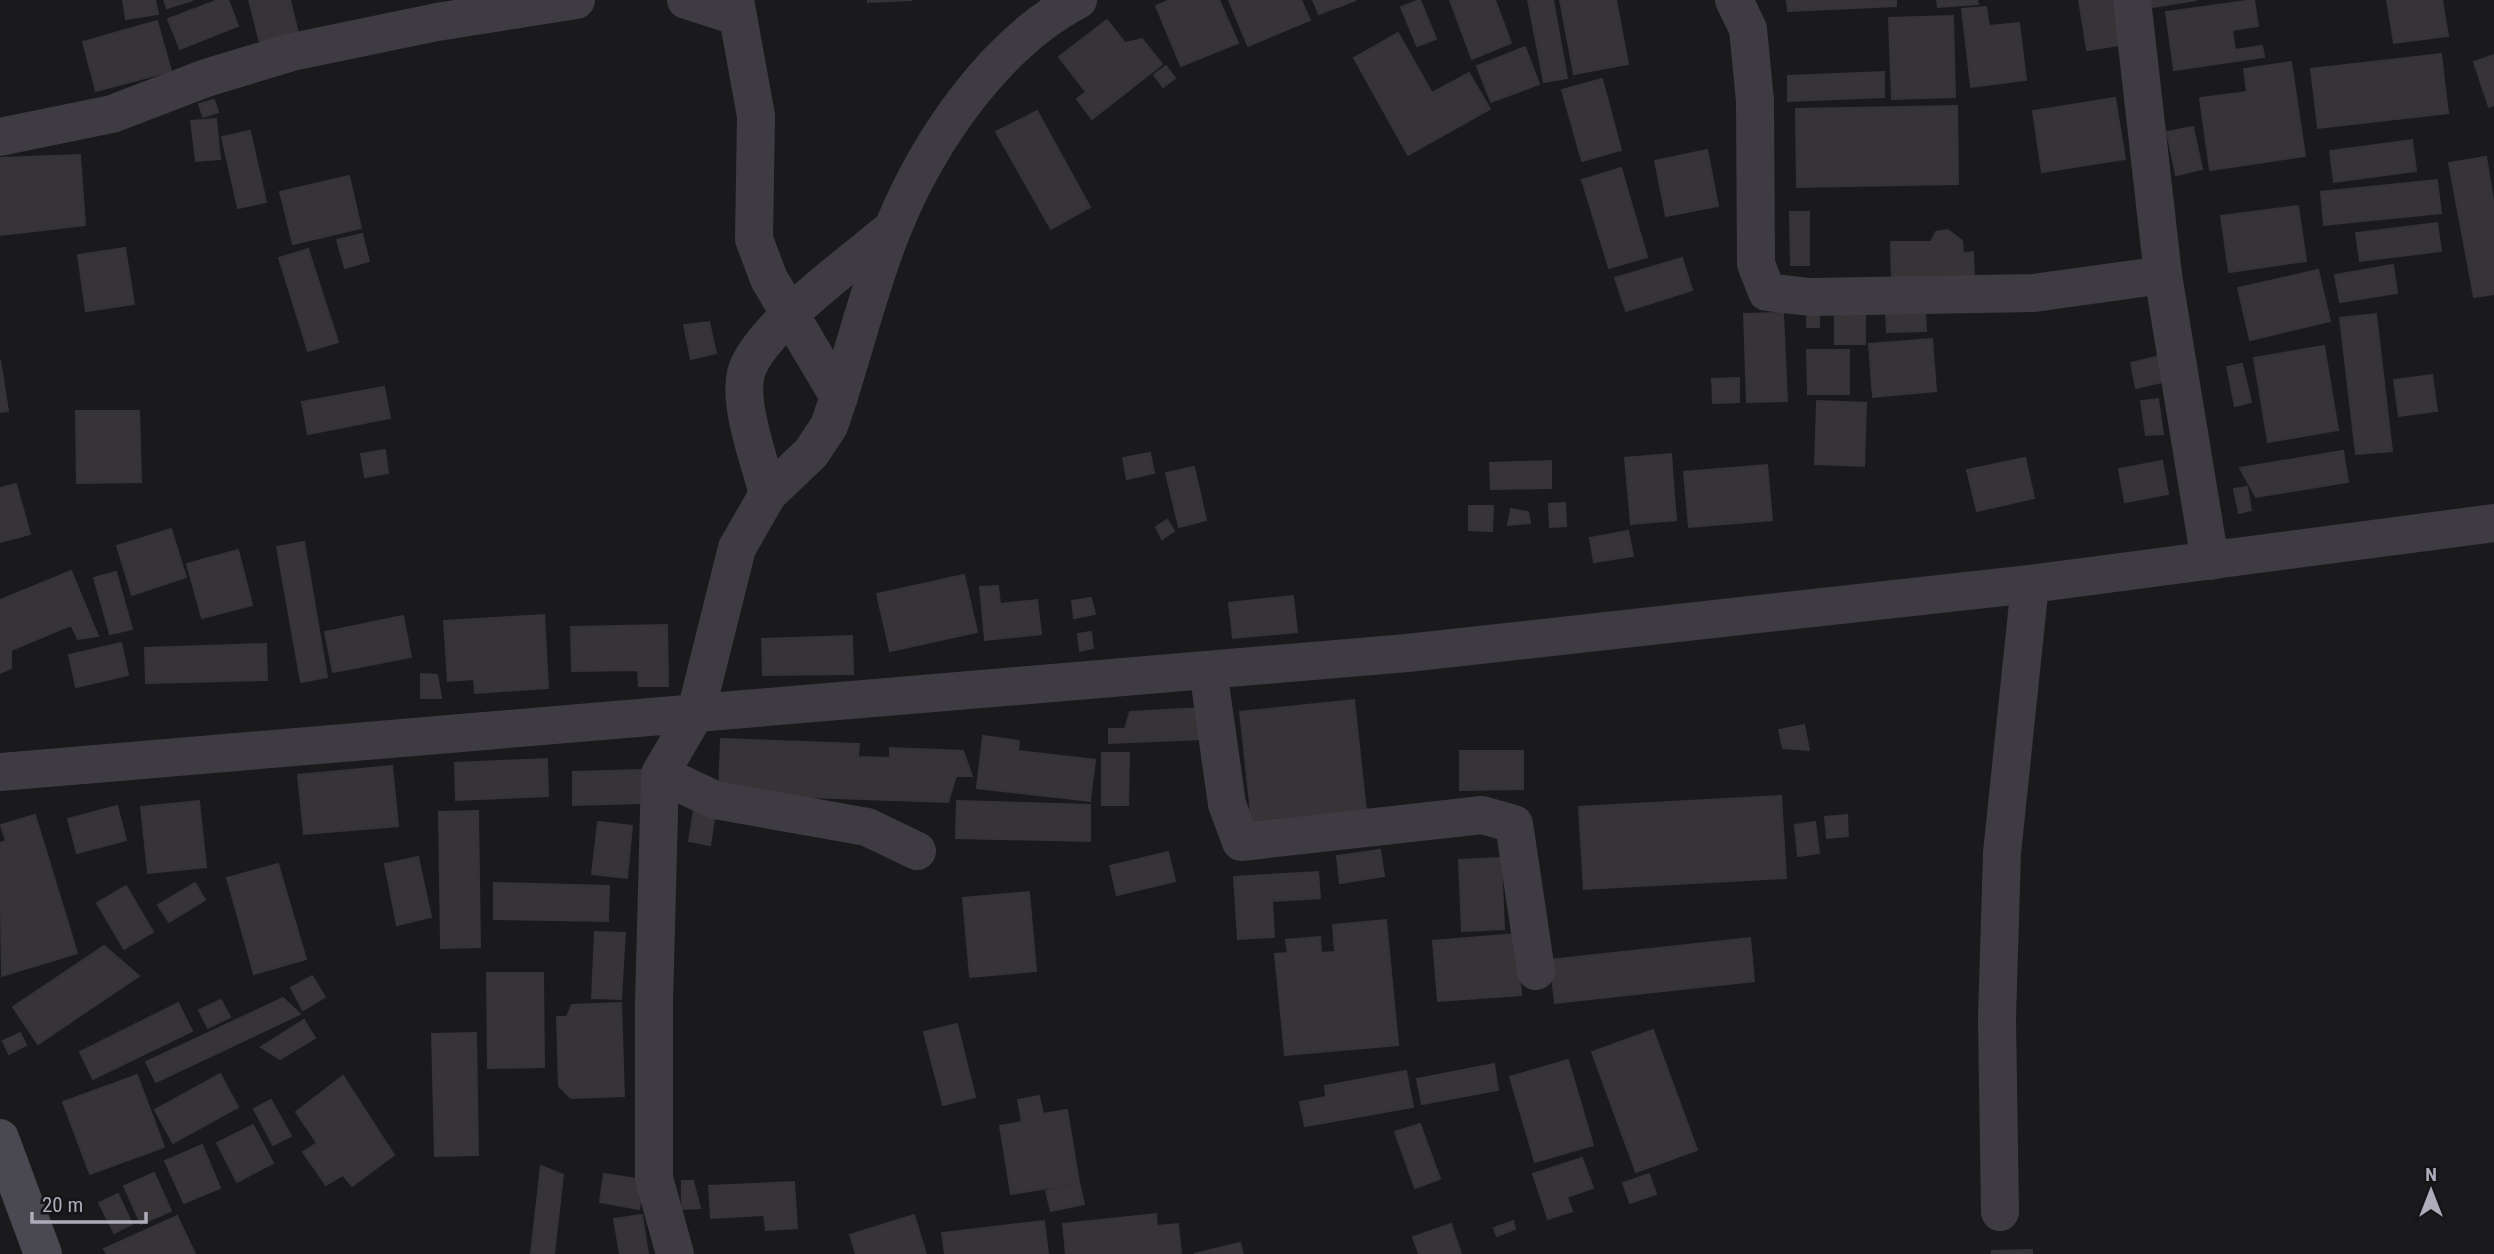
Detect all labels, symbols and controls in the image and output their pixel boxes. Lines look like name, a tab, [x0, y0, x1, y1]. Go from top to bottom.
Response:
north arrow	[2396, 1156, 2466, 1226]
text: N	[2425, 1163, 2437, 1186]
scale bar	[32, 1180, 145, 1224]
text: 20 m	[42, 1193, 83, 1217]

